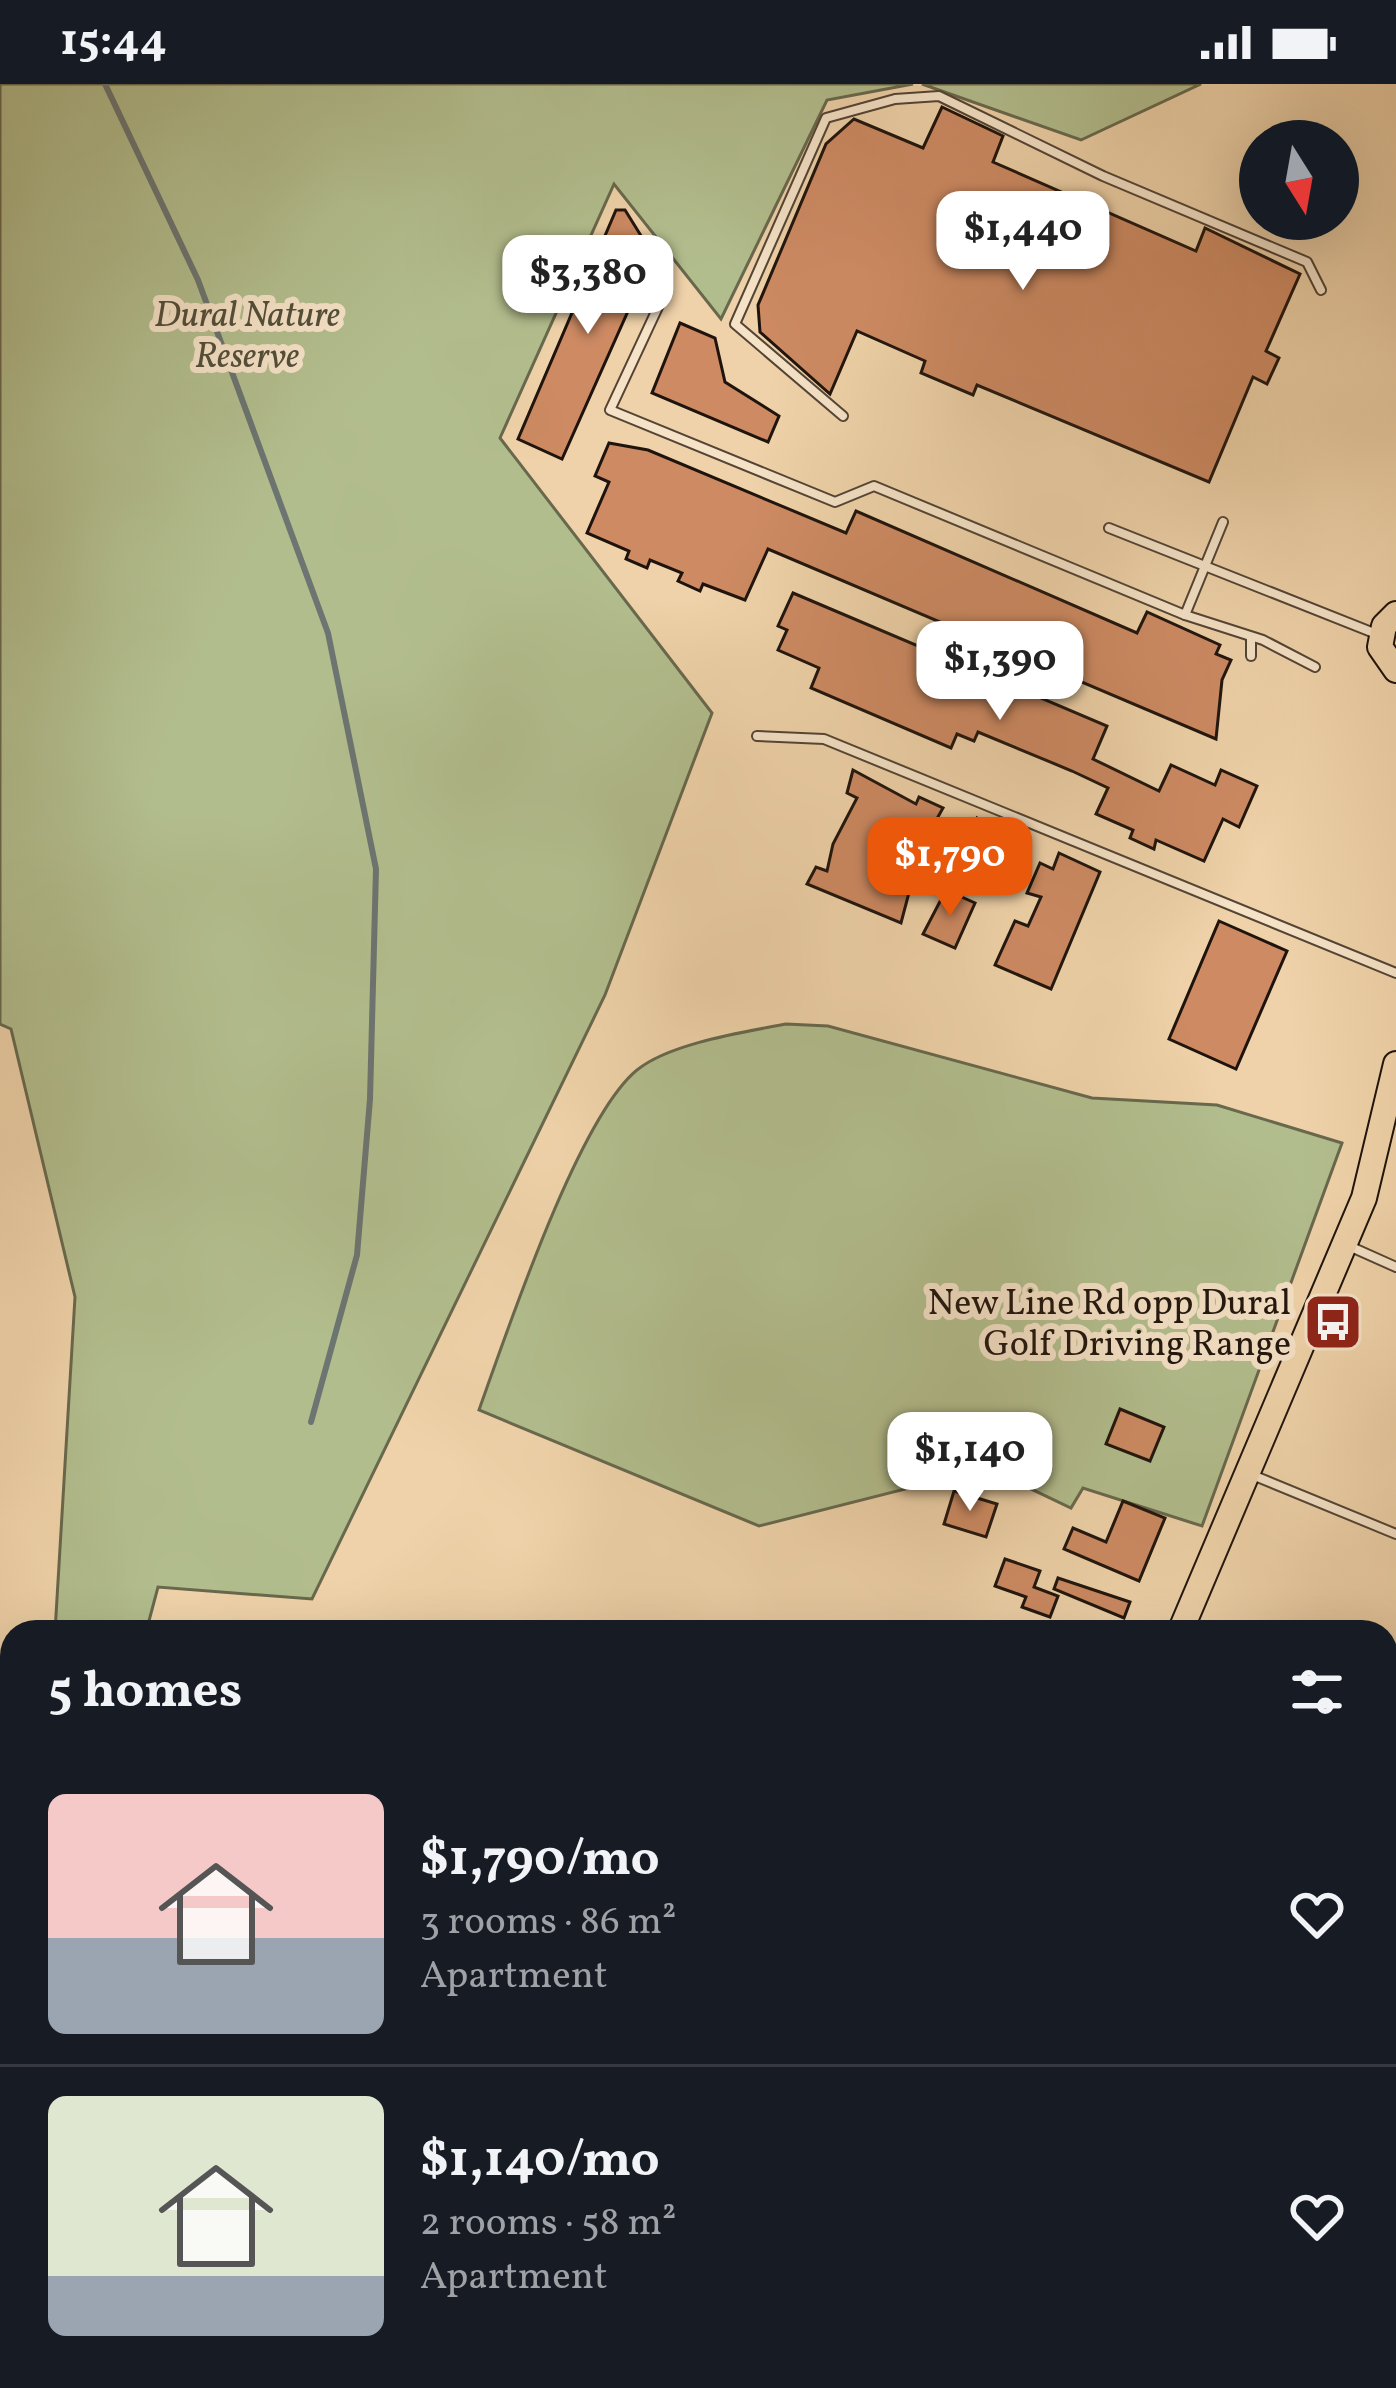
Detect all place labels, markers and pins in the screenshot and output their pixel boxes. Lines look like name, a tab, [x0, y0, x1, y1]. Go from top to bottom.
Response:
pin: $1,440	[925, 191, 1121, 293]
pin: $3,380	[490, 235, 686, 337]
pin: $1,390	[902, 621, 1098, 723]
pin: $1,790	[852, 817, 1048, 919]
place label: New Line Rd opp Dural Golf Driving Range	[927, 1280, 1291, 1371]
bus stop icon: New Line Rd opp Dural Golf Driving Range	[1302, 1291, 1364, 1353]
pin: $1,140	[872, 1412, 1068, 1514]

